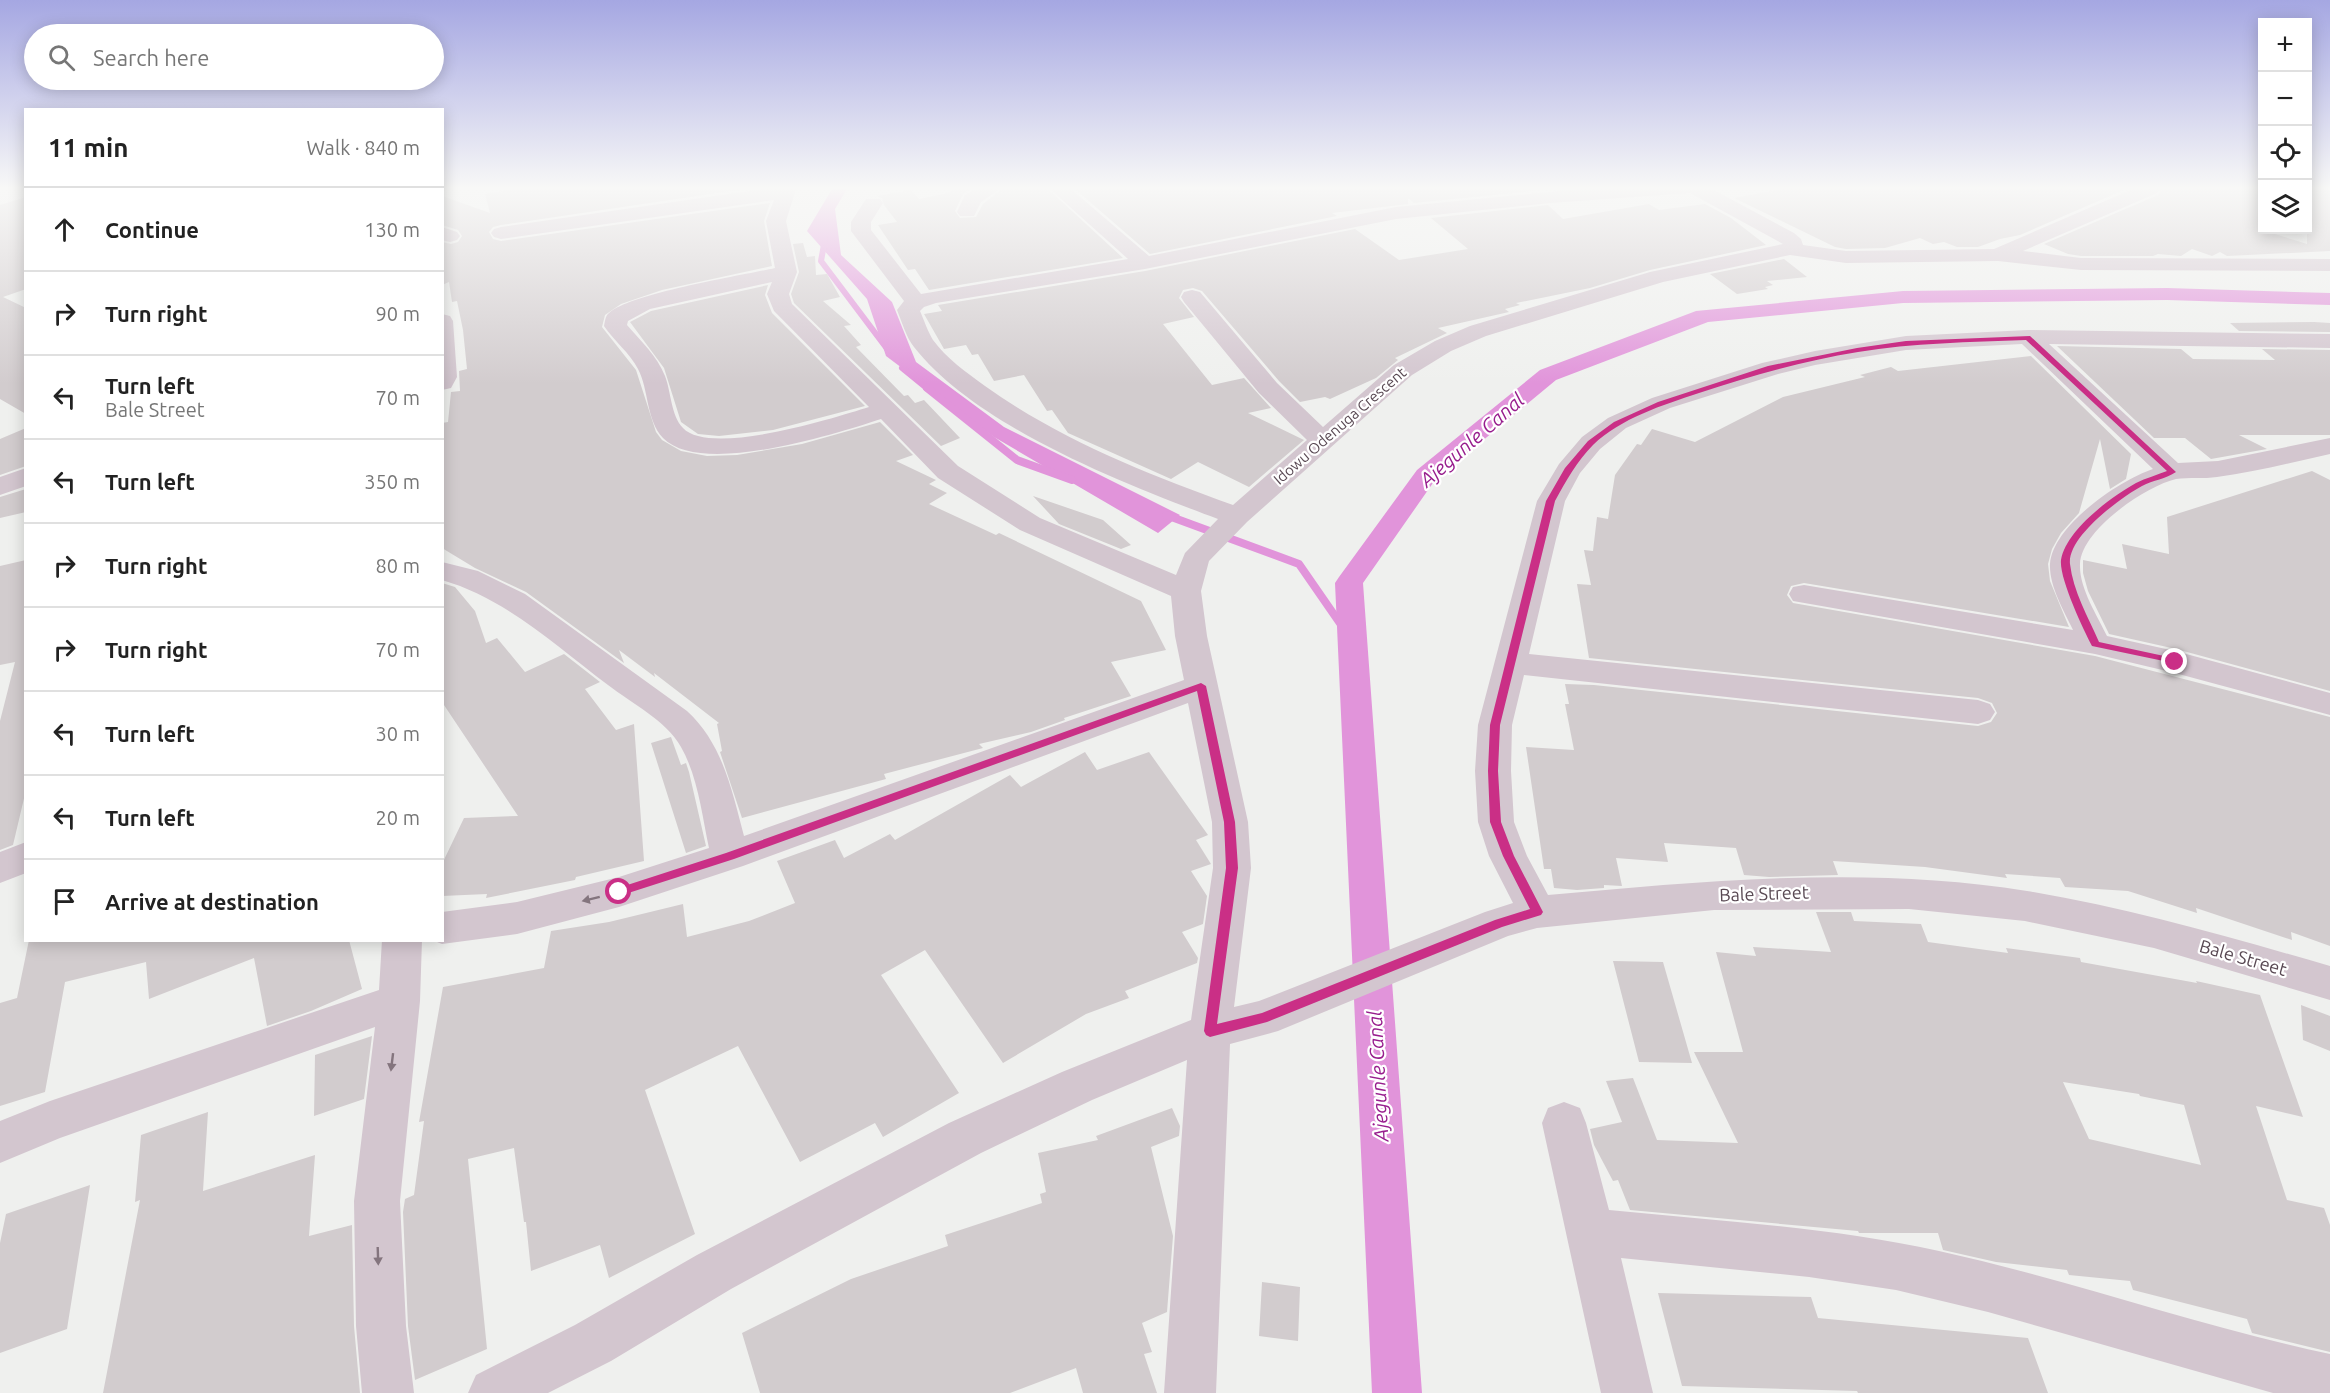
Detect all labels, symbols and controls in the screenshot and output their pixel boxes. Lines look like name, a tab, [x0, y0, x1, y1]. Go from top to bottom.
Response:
map controls	[2258, 18, 2312, 234]
button: +	[2258, 18, 2312, 72]
search box	[24, 24, 444, 90]
icon: search	[45, 41, 78, 74]
text: Search here	[93, 45, 209, 70]
button: −	[2258, 72, 2312, 126]
button: locate	[2258, 126, 2312, 180]
text: 11 min	[48, 133, 128, 162]
text: Walk · 840 m	[307, 136, 420, 159]
button: layers	[2258, 180, 2312, 234]
icon: ahead	[48, 213, 81, 246]
text: Continue	[105, 217, 199, 242]
text: 130 m	[364, 218, 420, 241]
icon: right	[48, 297, 81, 330]
text: Turn right	[105, 301, 207, 326]
text: 90 m	[376, 302, 420, 325]
street label: Idowu Odenuga Crescent	[1270, 363, 1409, 488]
text: Turn left	[105, 373, 195, 398]
icon: left	[48, 381, 81, 414]
text: 70 m	[376, 386, 420, 409]
water label: Ajegunle Canal	[1414, 388, 1529, 492]
text: Bale Street	[105, 398, 205, 421]
icon: left	[48, 465, 81, 498]
text: Turn left	[105, 469, 195, 494]
text: 350 m	[364, 470, 420, 493]
icon: right	[48, 549, 81, 582]
text: Turn right	[105, 553, 207, 578]
text: 80 m	[376, 554, 420, 577]
icon: right	[48, 633, 81, 666]
text: Turn right	[105, 637, 207, 662]
text: 70 m	[376, 638, 420, 661]
route end	[2161, 648, 2187, 674]
icon: left	[48, 717, 81, 750]
text: Turn left	[105, 721, 195, 746]
text: 30 m	[376, 722, 420, 745]
icon: left	[48, 801, 81, 834]
text: Turn left	[105, 805, 195, 830]
text: 20 m	[376, 806, 420, 829]
route start	[605, 878, 631, 904]
street label: Bale Street	[1719, 881, 1809, 905]
icon: arrive	[48, 885, 81, 918]
text: Arrive at destination	[105, 889, 319, 914]
one-way arrow	[582, 895, 600, 904]
street label: Bale Street	[2197, 935, 2289, 979]
water label: Ajegunle Canal	[1363, 1010, 1392, 1143]
one-way arrow	[388, 1052, 397, 1071]
one-way arrow	[374, 1246, 383, 1265]

